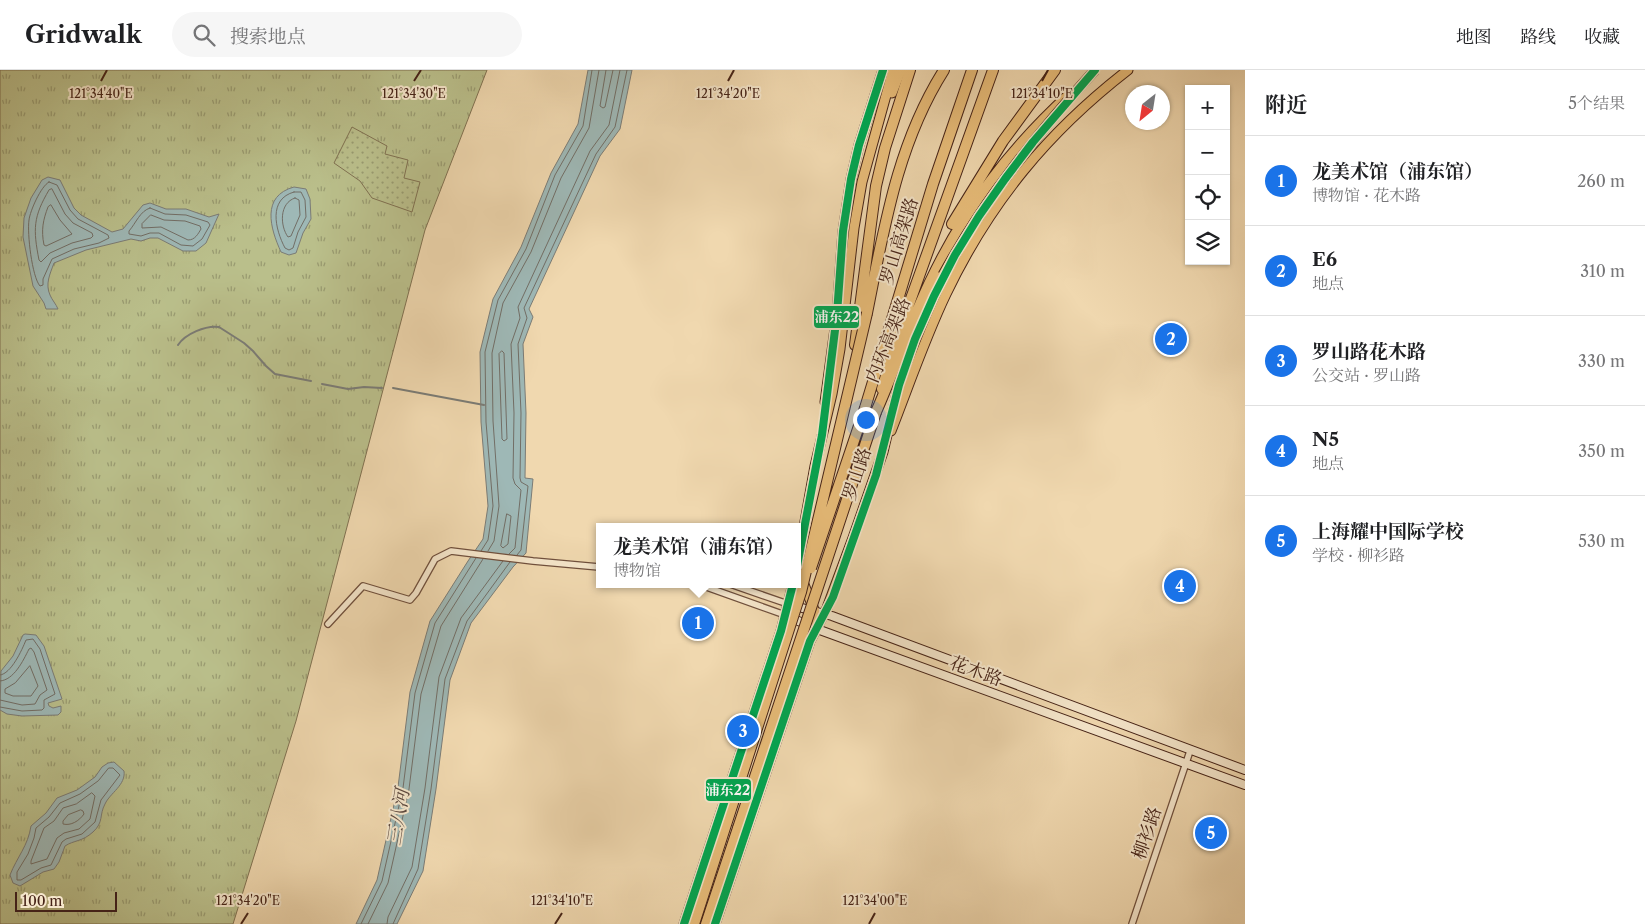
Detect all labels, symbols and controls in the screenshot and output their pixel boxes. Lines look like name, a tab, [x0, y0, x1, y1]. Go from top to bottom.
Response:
search box	[172, 12, 522, 57]
text: Gridwalk	[25, 20, 142, 49]
icon: search	[190, 21, 218, 49]
text: 搜索地点	[230, 25, 306, 48]
text: 地图	[1456, 26, 1492, 48]
text: 路线	[1520, 26, 1556, 48]
text: 收藏	[1584, 26, 1620, 48]
north arrow	[1125, 85, 1170, 130]
map controls	[1185, 85, 1230, 265]
button: +	[1185, 85, 1230, 130]
text: 121°34'40"E	[69, 86, 133, 101]
text: 121°34'30"E	[382, 86, 446, 101]
text: 121°34'20"E	[696, 86, 760, 101]
text: 121°34'10"E	[1011, 86, 1073, 101]
text: 附近	[1265, 92, 1307, 117]
text: 5个结果	[1568, 93, 1625, 113]
button: −	[1185, 130, 1230, 175]
text: 龙美术馆（浦东馆）	[1312, 160, 1483, 183]
text: 1	[1277, 171, 1285, 191]
text: 260 m	[1577, 171, 1625, 191]
button: locate	[1185, 175, 1230, 220]
text: 博物馆 · 花木路	[1312, 185, 1421, 205]
street label: 罗山高架路	[875, 195, 923, 287]
button: layers	[1185, 220, 1230, 265]
text: E6	[1312, 248, 1337, 271]
text: 2	[1276, 261, 1286, 281]
text: 310 m	[1580, 261, 1625, 281]
text: 地点	[1312, 273, 1344, 293]
street label: 内环高架路	[861, 294, 915, 386]
line badge: 浦东22	[813, 305, 860, 329]
text: 浦东22	[815, 308, 859, 326]
pin: 2	[1155, 320, 1187, 358]
text: 罗山路花木路	[1312, 340, 1426, 363]
text: 3	[1276, 351, 1286, 371]
text: 330 m	[1578, 351, 1625, 371]
text: 公交站 · 罗山路	[1312, 365, 1421, 385]
your location	[853, 407, 879, 433]
text: N5	[1312, 428, 1339, 451]
text: 4	[1276, 441, 1286, 461]
text: 350 m	[1578, 441, 1625, 461]
street label: 罗山路	[838, 445, 876, 503]
text: 地点	[1312, 453, 1344, 473]
text: 上海耀中国际学校	[1312, 520, 1464, 543]
popup	[596, 523, 801, 588]
text: 5	[1277, 531, 1285, 551]
text: 530 m	[1578, 531, 1625, 551]
text: 龙美术馆（浦东馆）	[613, 535, 784, 558]
text: 学校 · 柳衫路	[1312, 545, 1405, 565]
text: 博物馆	[613, 560, 661, 580]
pin: 4	[1164, 567, 1196, 605]
pin: 1	[682, 604, 714, 642]
street label: 花木路	[947, 651, 1005, 691]
pin: 3	[727, 712, 759, 750]
line badge: 浦东22	[705, 778, 752, 802]
text: 浦东22	[706, 781, 750, 799]
water label: 三八河	[382, 784, 414, 847]
street label: 柳衫路	[1128, 804, 1166, 862]
pin: 5	[1195, 814, 1227, 852]
scale bar	[15, 889, 118, 912]
text: 100 m	[22, 892, 62, 910]
text: 121°34'20"E	[216, 893, 280, 908]
text: 121°34'10"E	[531, 893, 593, 908]
text: 121°34'00"E	[843, 893, 907, 908]

